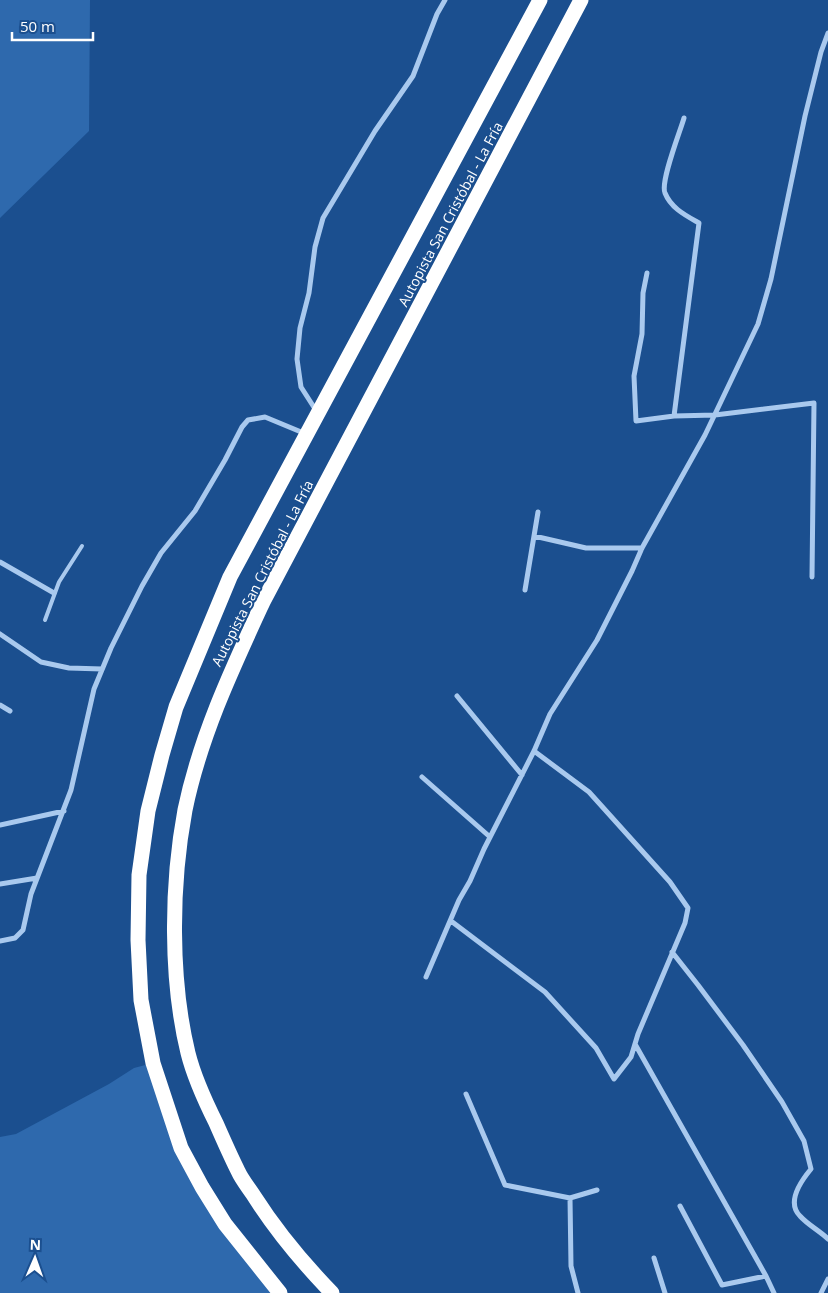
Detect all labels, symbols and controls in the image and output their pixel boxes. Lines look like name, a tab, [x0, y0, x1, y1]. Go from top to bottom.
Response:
scale bar	[12, 10, 94, 42]
text: 50 m	[20, 16, 55, 36]
street label: Autopista San Cristóbal - La Fría	[393, 118, 507, 310]
street label: Autopista San Cristóbal - La Fría	[207, 477, 317, 669]
north arrow	[10, 1233, 60, 1283]
text: N	[29, 1235, 41, 1254]

